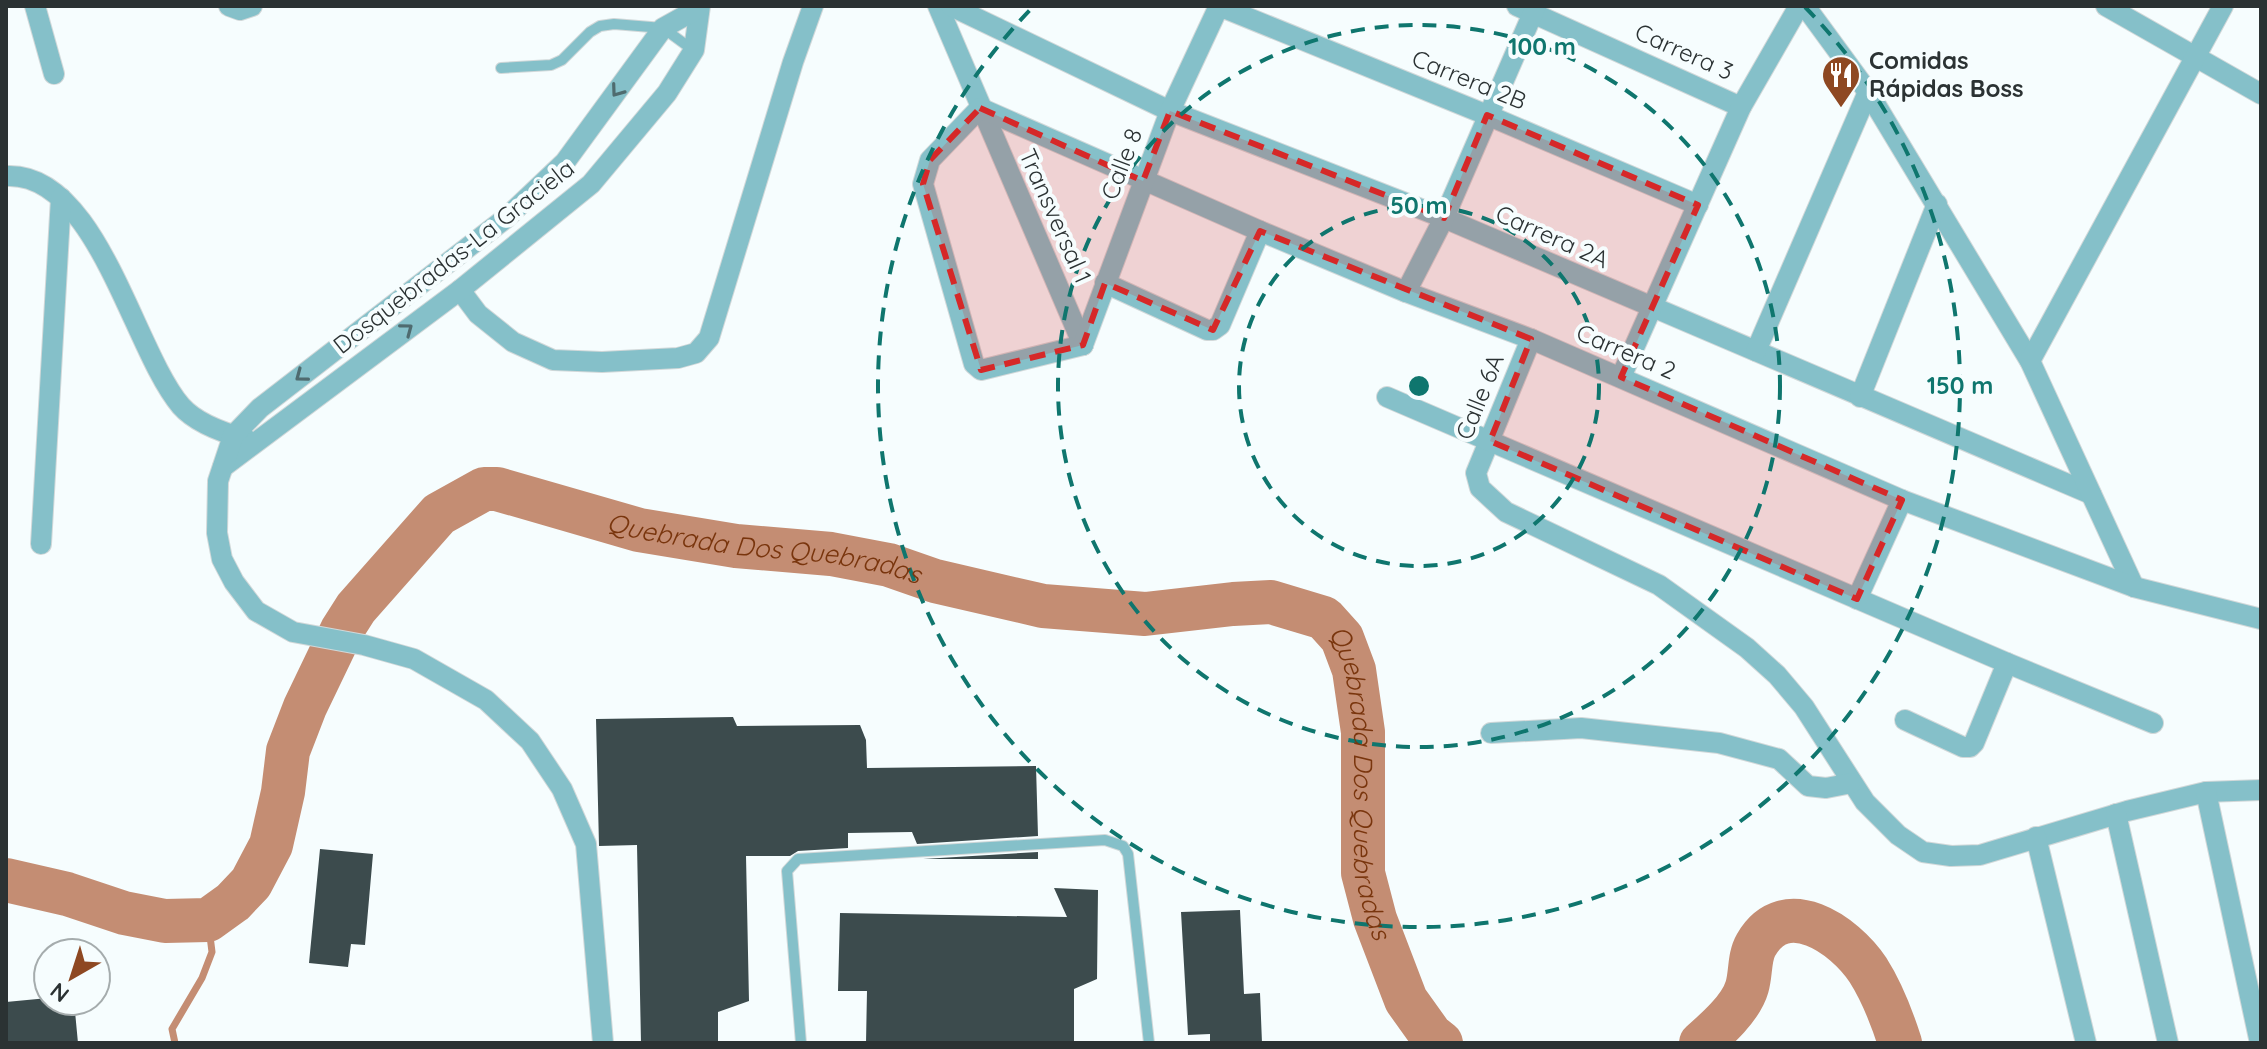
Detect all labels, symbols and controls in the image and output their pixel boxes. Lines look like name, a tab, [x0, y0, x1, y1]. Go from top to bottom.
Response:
street label: Carrera 3	[1631, 16, 1738, 86]
text: 100 m	[1508, 31, 1576, 61]
street label: Carrera 2B	[1408, 43, 1531, 116]
place label: Comidas Rápidas Boss	[1869, 45, 2024, 103]
restaurant icon: Comidas Rápidas Boss	[1820, 54, 1862, 109]
one-way arrow	[612, 83, 627, 97]
street label: Calle 8	[1094, 124, 1148, 204]
street label: Transversal 1	[1013, 144, 1099, 287]
street label: Dosquebradas-La Graciela	[327, 153, 580, 360]
text: 50 m	[1390, 190, 1448, 220]
street label: Carrera 2A	[1491, 198, 1614, 274]
street label: Carrera 2	[1572, 317, 1681, 385]
one-way arrow	[398, 325, 413, 339]
street label: Calle 6A	[1448, 349, 1510, 444]
one-way arrow	[295, 367, 310, 381]
text: 150 m	[1927, 370, 1993, 400]
centre of rings	[1405, 372, 1433, 400]
water label: Quebrada Dos Quebradas	[603, 505, 927, 592]
water label: Quebrada Dos Quebradas	[1322, 618, 1399, 946]
north arrow	[32, 937, 112, 1017]
text: N	[44, 977, 75, 1009]

